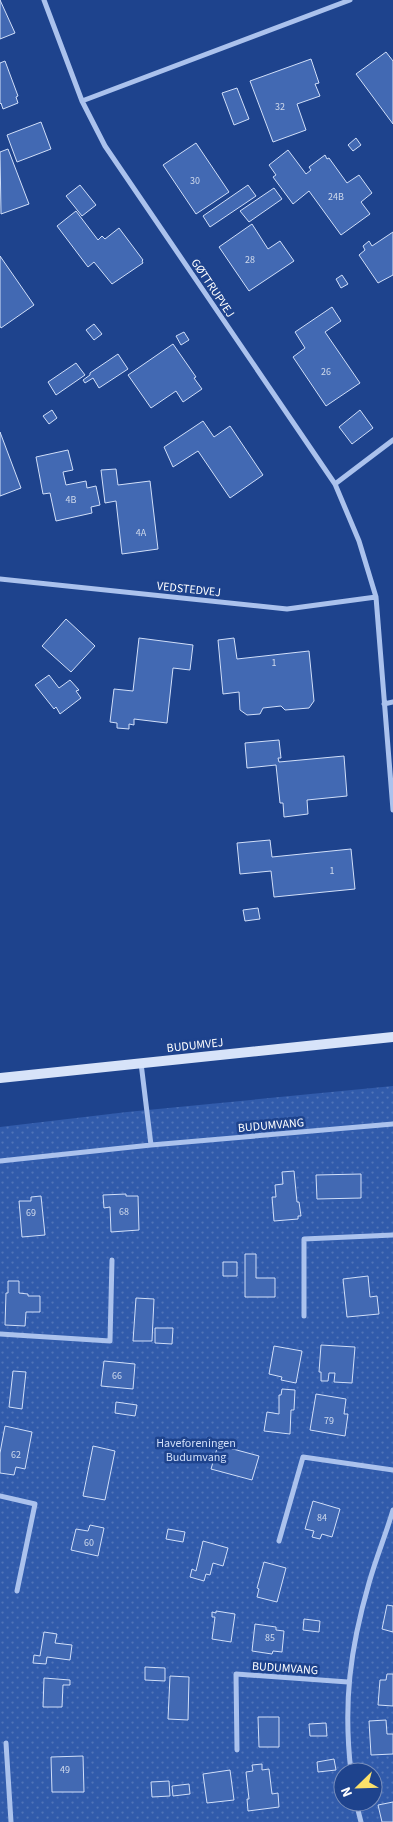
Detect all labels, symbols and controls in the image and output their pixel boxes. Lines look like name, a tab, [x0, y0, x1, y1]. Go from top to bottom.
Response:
house number: 32	[275, 100, 285, 114]
house number: 30	[190, 174, 200, 188]
house number: 24B	[328, 190, 344, 204]
house number: 28	[245, 253, 255, 267]
street label: GØTTRUPVEJ	[187, 256, 239, 321]
house number: 26	[321, 365, 331, 379]
house number: 4B	[66, 493, 77, 507]
house number: 4A	[136, 526, 147, 540]
street label: VEDSTEDVEJ	[156, 578, 222, 601]
house number: 1	[272, 656, 277, 670]
house number: 1	[330, 864, 335, 878]
street label: BUDUMVEJ	[166, 1034, 224, 1057]
street label: BUDUMVANG	[237, 1114, 305, 1137]
house number: 68	[119, 1205, 129, 1219]
house number: 69	[26, 1206, 36, 1220]
house number: 66	[112, 1369, 122, 1383]
house number: 79	[324, 1414, 334, 1428]
park label: Haveforeningen Budumvang	[156, 1435, 236, 1466]
house number: 62	[11, 1448, 21, 1462]
house number: 84	[317, 1511, 327, 1525]
house number: 60	[84, 1536, 94, 1550]
house number: 85	[265, 1631, 275, 1645]
street label: BUDUMVANG	[251, 1658, 319, 1679]
north arrow	[333, 1762, 383, 1812]
house number: 49	[60, 1763, 70, 1777]
text: N	[336, 1783, 358, 1800]

